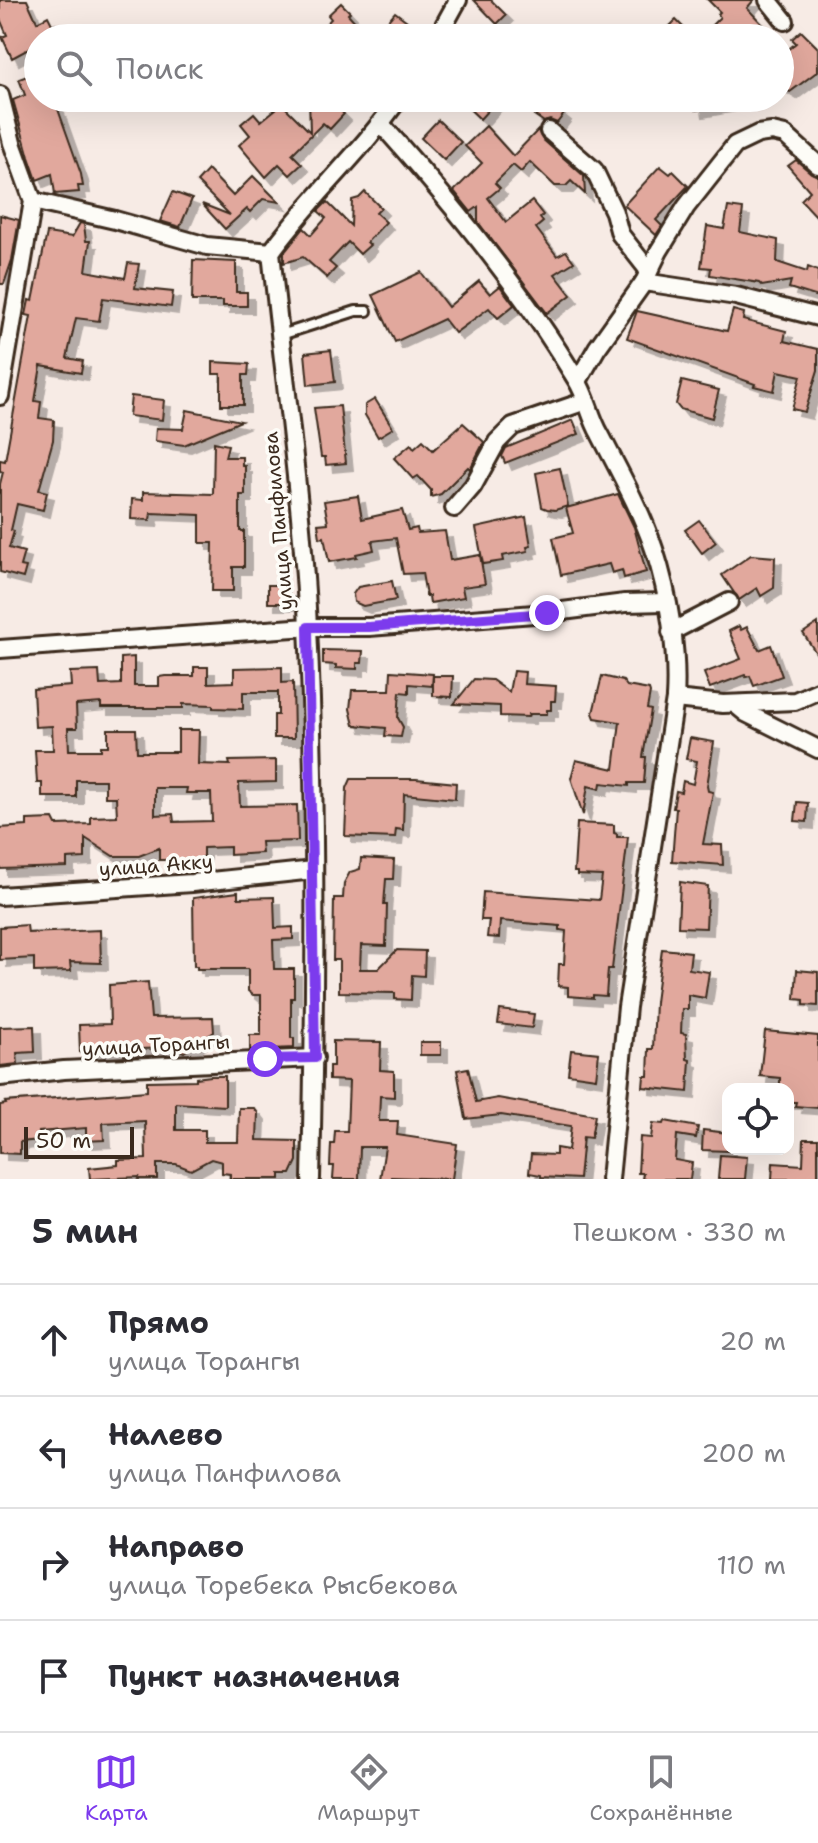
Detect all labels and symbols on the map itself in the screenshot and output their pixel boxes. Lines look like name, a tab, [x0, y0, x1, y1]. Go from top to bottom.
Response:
street label: улица Панфилова	[257, 430, 299, 611]
route end	[529, 595, 565, 631]
street label: улица Акку	[98, 848, 214, 882]
street label: улица Торангы	[81, 1028, 231, 1062]
route start	[247, 1041, 283, 1077]
scale bar	[24, 1123, 134, 1159]

